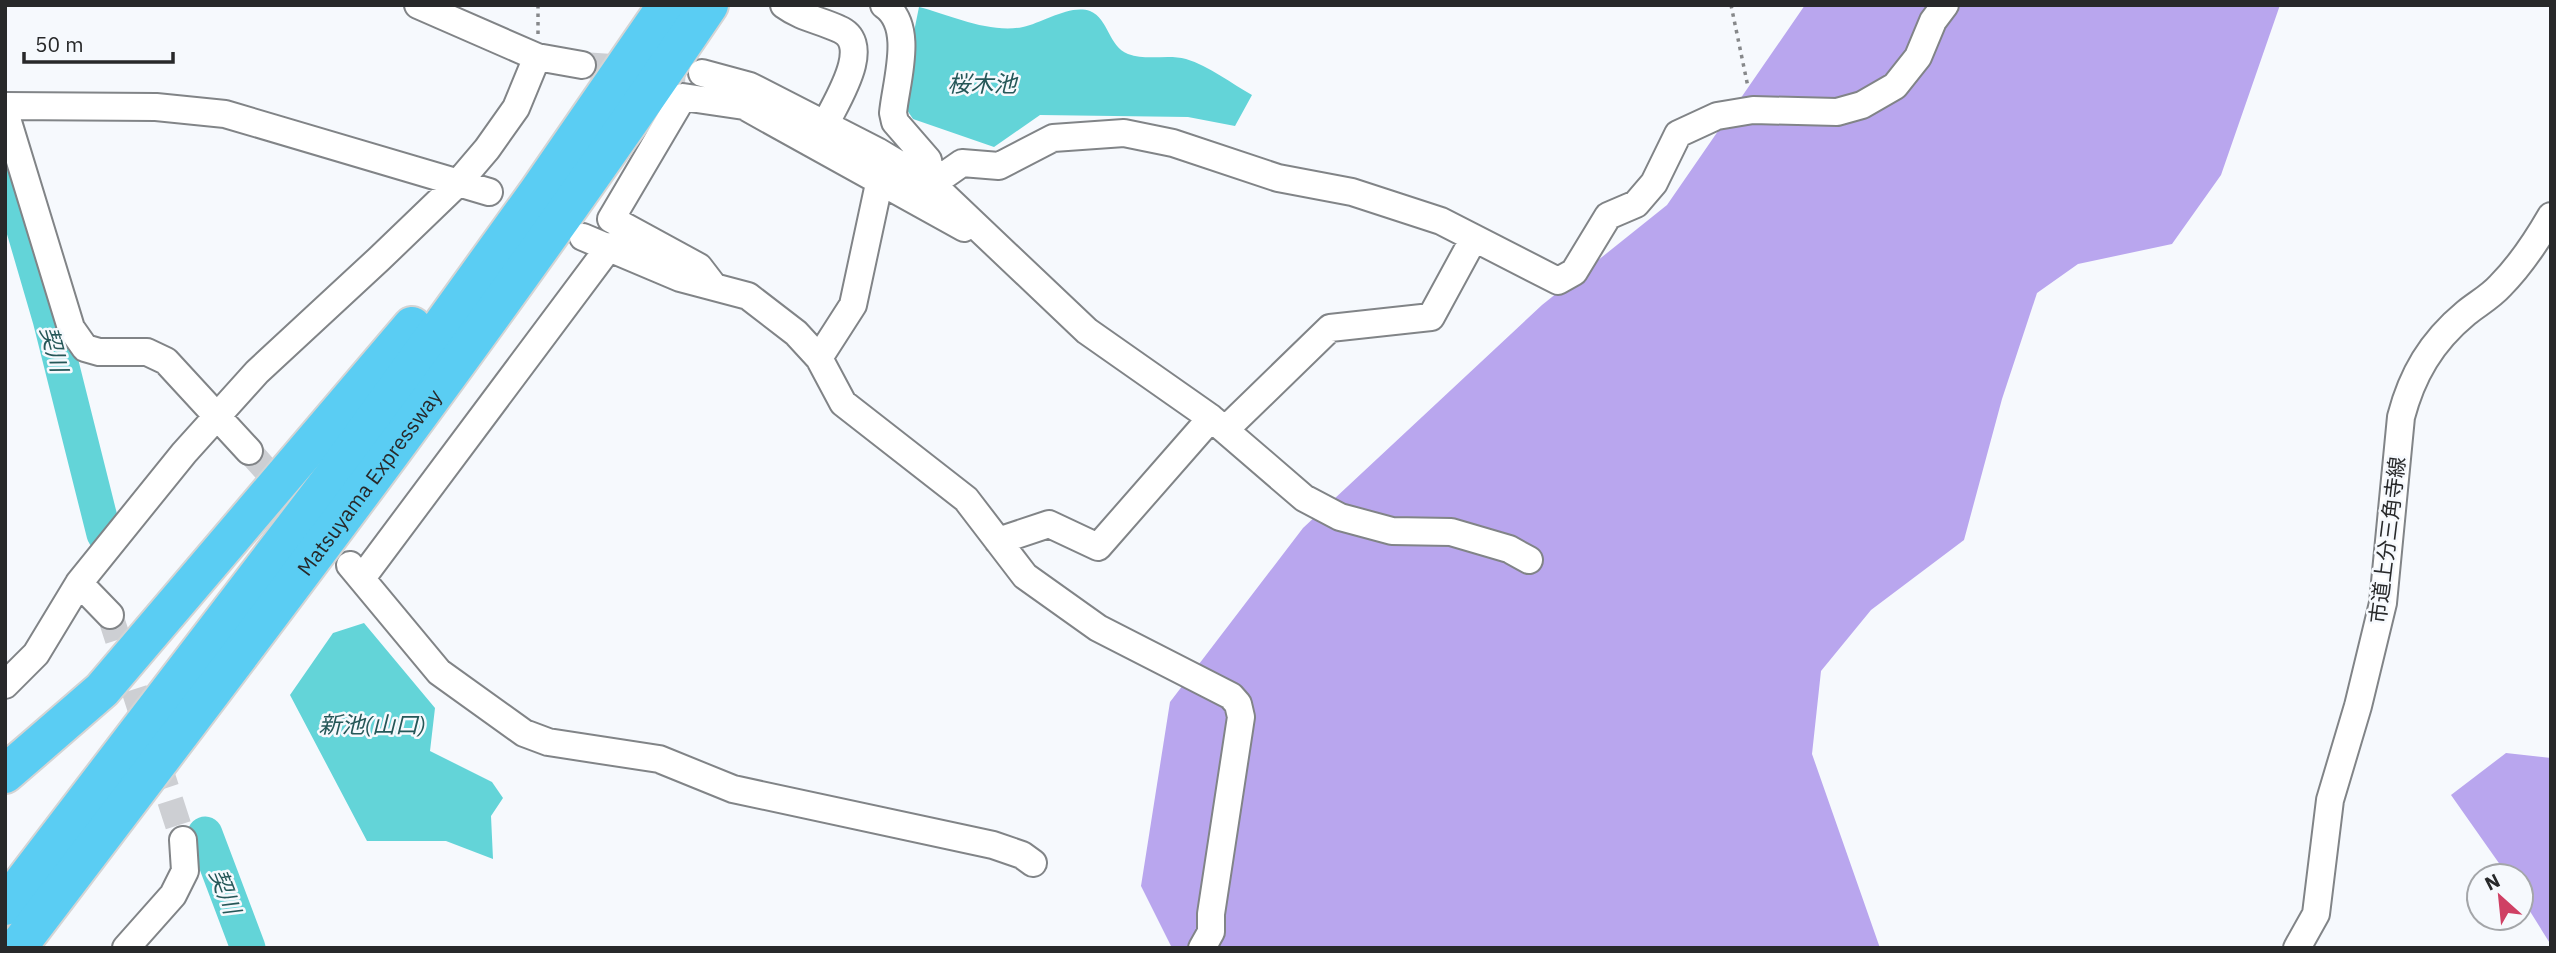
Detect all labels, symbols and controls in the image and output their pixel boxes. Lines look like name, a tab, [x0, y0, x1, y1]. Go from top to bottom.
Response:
scale bar	[24, 21, 173, 65]
text: 50 m	[35, 30, 84, 58]
water label: 桜木池	[948, 68, 1019, 98]
water label: 契川	[35, 323, 76, 378]
street label: Matsuyama Expressway	[290, 383, 448, 581]
street label: 市道上分三角寺線	[2363, 455, 2411, 625]
water label: 新池(山口)	[318, 709, 426, 739]
north arrow	[2465, 862, 2535, 932]
water label: 契川	[204, 864, 249, 921]
text: N	[2481, 868, 2504, 896]

